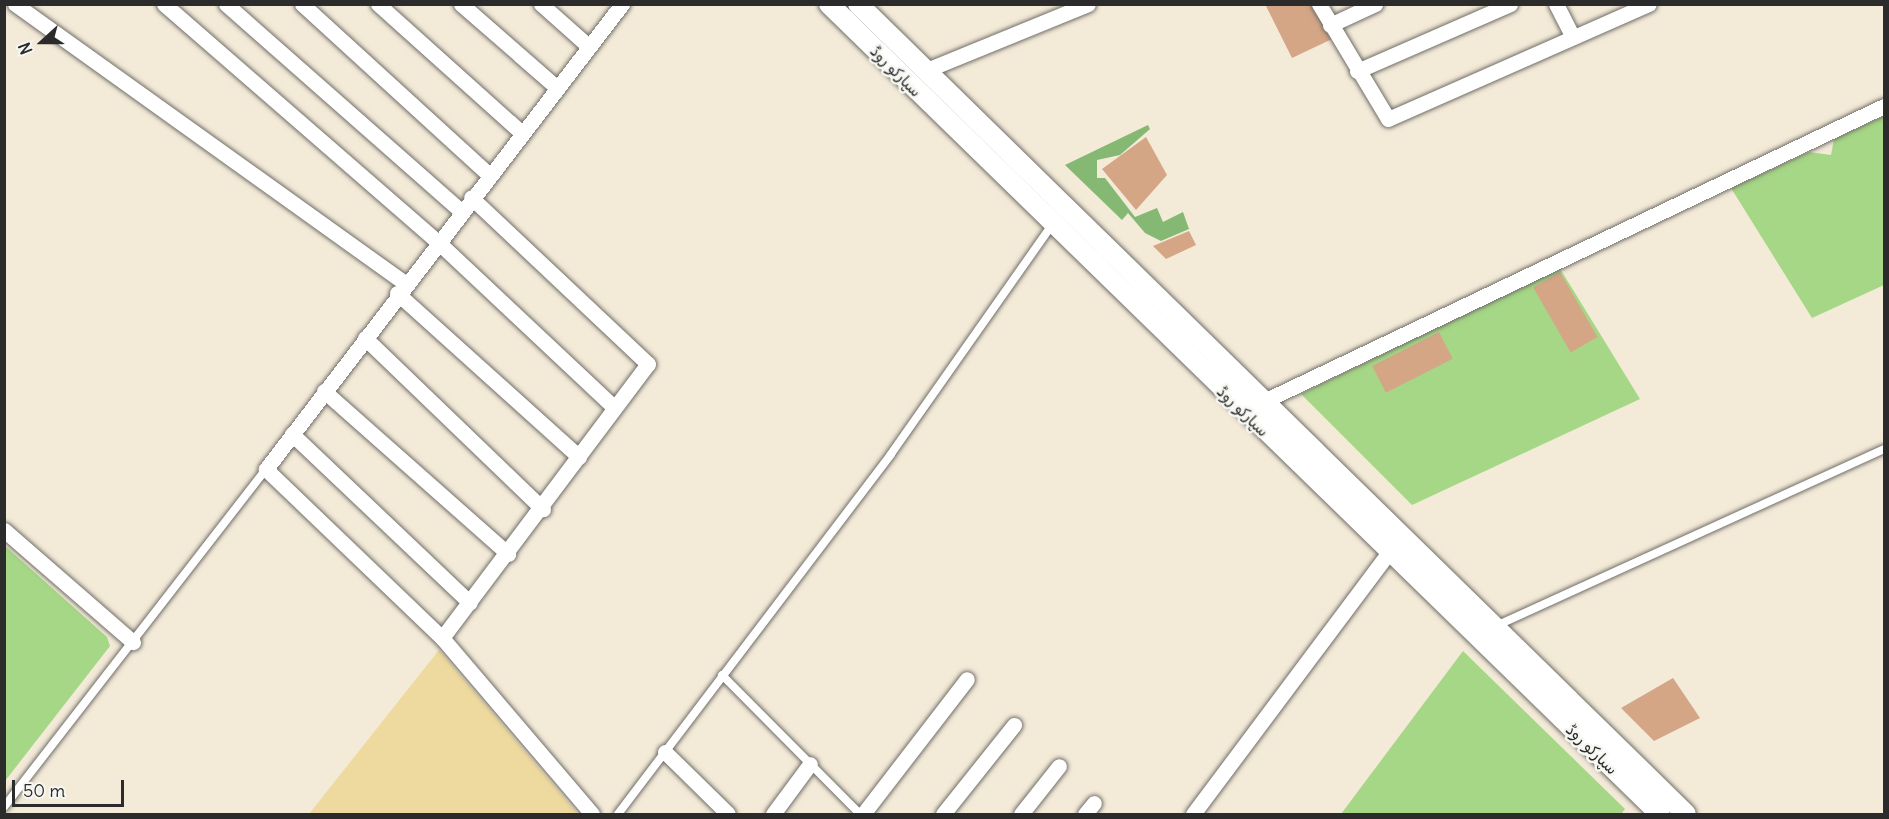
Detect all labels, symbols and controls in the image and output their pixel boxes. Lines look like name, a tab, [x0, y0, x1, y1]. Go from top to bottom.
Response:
north arrow	[12, 12, 72, 72]
text: N	[14, 40, 37, 57]
street label: سپارکو روڈ	[866, 41, 926, 101]
street label: سپارکو روڈ	[1213, 382, 1273, 440]
street label: سپارکو روڈ	[1562, 720, 1622, 778]
scale bar	[15, 768, 128, 806]
text: 50 m	[23, 779, 65, 802]

